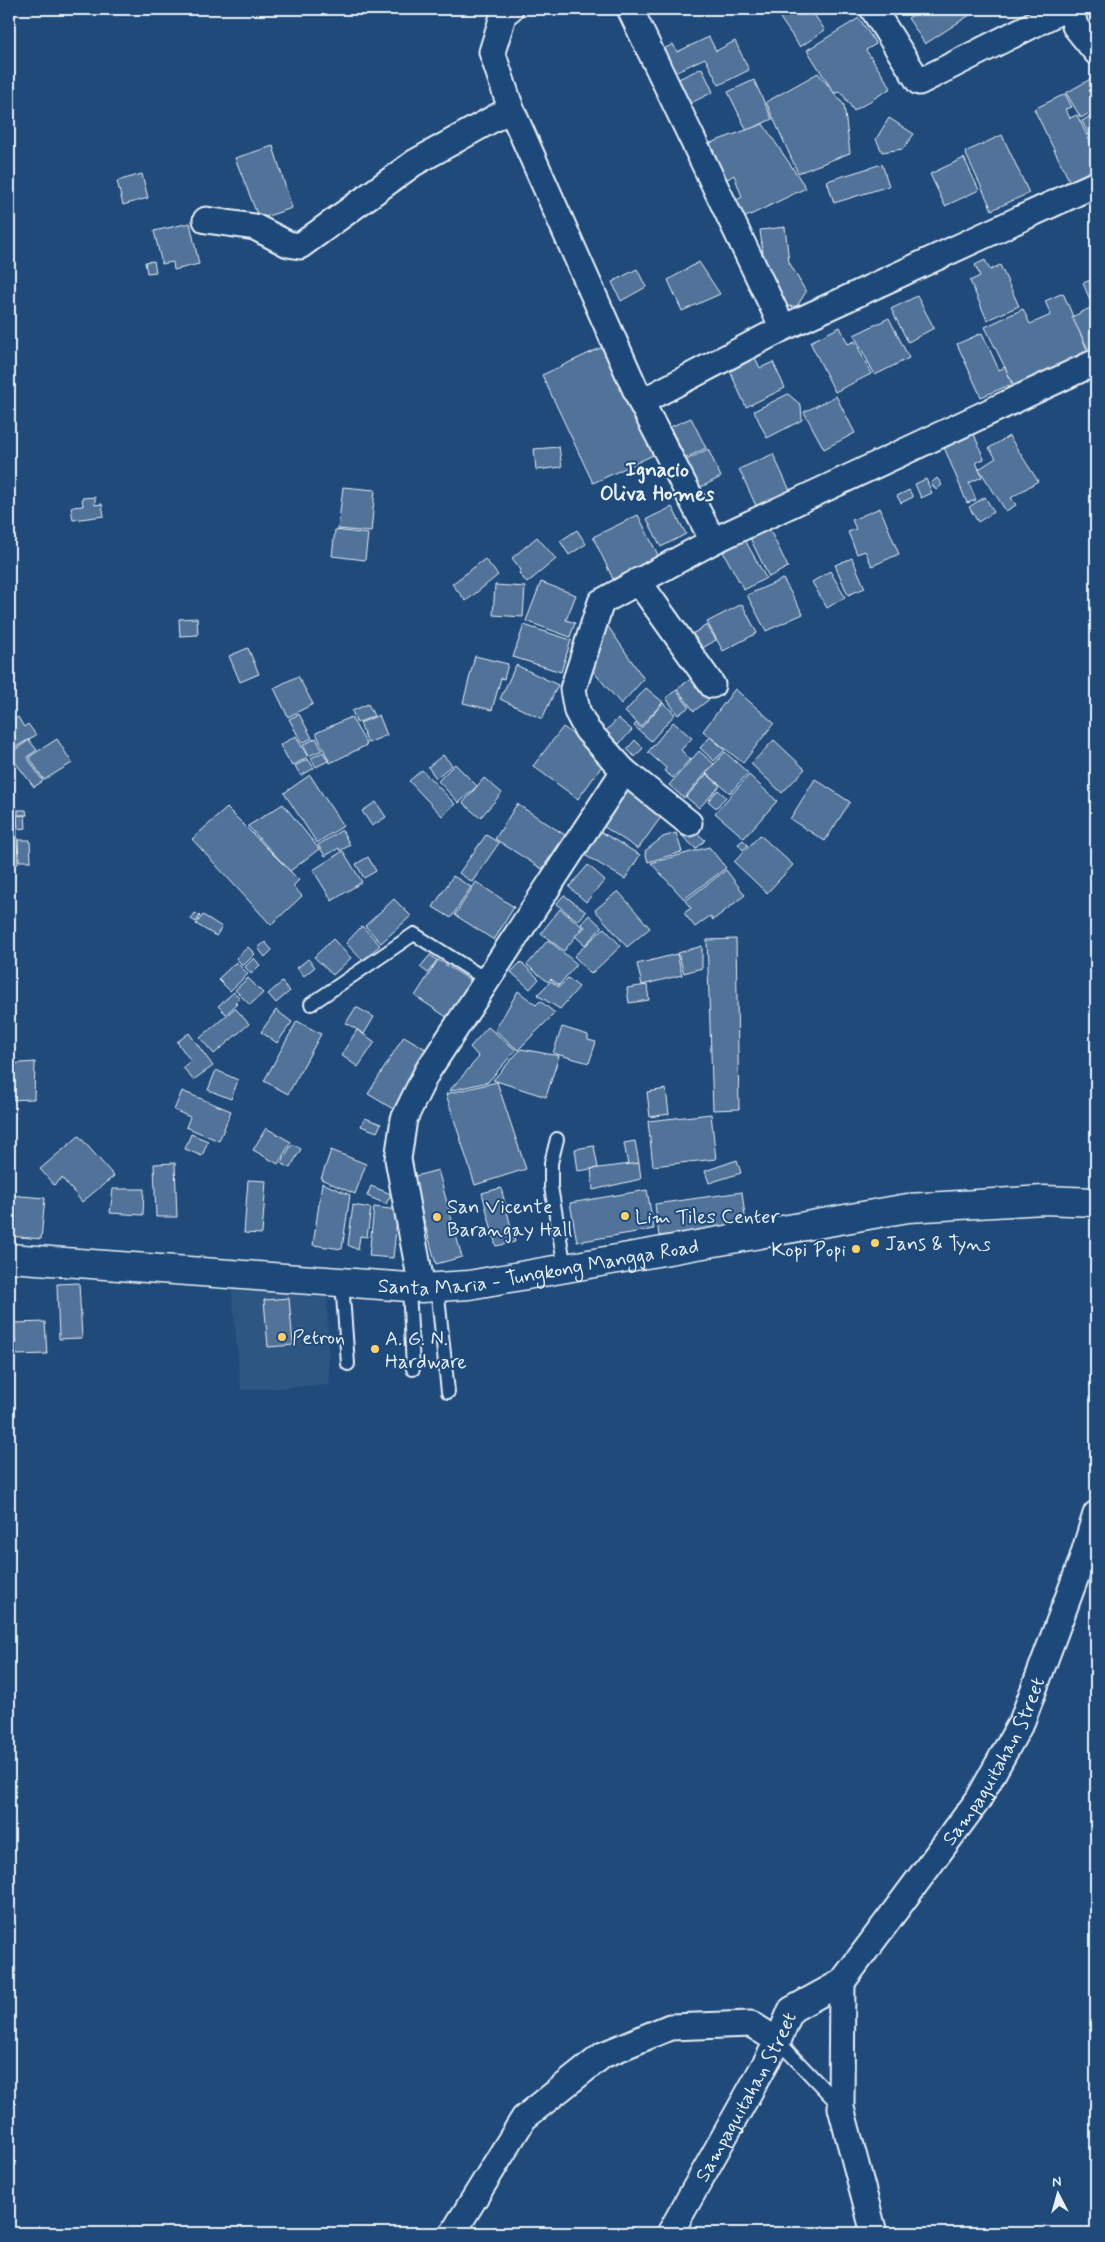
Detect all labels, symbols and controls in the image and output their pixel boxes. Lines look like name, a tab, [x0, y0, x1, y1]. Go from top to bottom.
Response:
district label: Ignacio Oliva Homes	[600, 456, 715, 508]
place label: San Vicente Barangay Hall	[447, 1194, 573, 1244]
place label: Lim Tiles Center	[635, 1204, 780, 1231]
marker: Lim Tiles Center	[619, 1210, 631, 1222]
marker: San Vicente Barangay Hall	[431, 1211, 443, 1223]
place label: Jans & Tyns	[885, 1231, 991, 1258]
street label: Santa Maria - Tungkong Mangga Road	[377, 1233, 701, 1303]
place label: Kopi Popi	[771, 1237, 846, 1264]
marker: Jans & Tyns	[869, 1237, 881, 1249]
marker: Kopi Popi	[850, 1243, 862, 1255]
place label: Petron	[292, 1325, 345, 1352]
place label: A. G. N. Hardware	[385, 1326, 467, 1376]
marker: Petron	[276, 1331, 288, 1343]
marker: A. G. N. Hardware	[369, 1343, 381, 1355]
street label: Sampaguitahan Street	[937, 1674, 1052, 1852]
street label: Sampaguitahan Street	[690, 2008, 804, 2187]
north arrow	[1032, 2170, 1082, 2220]
text: N	[1051, 2173, 1062, 2192]

